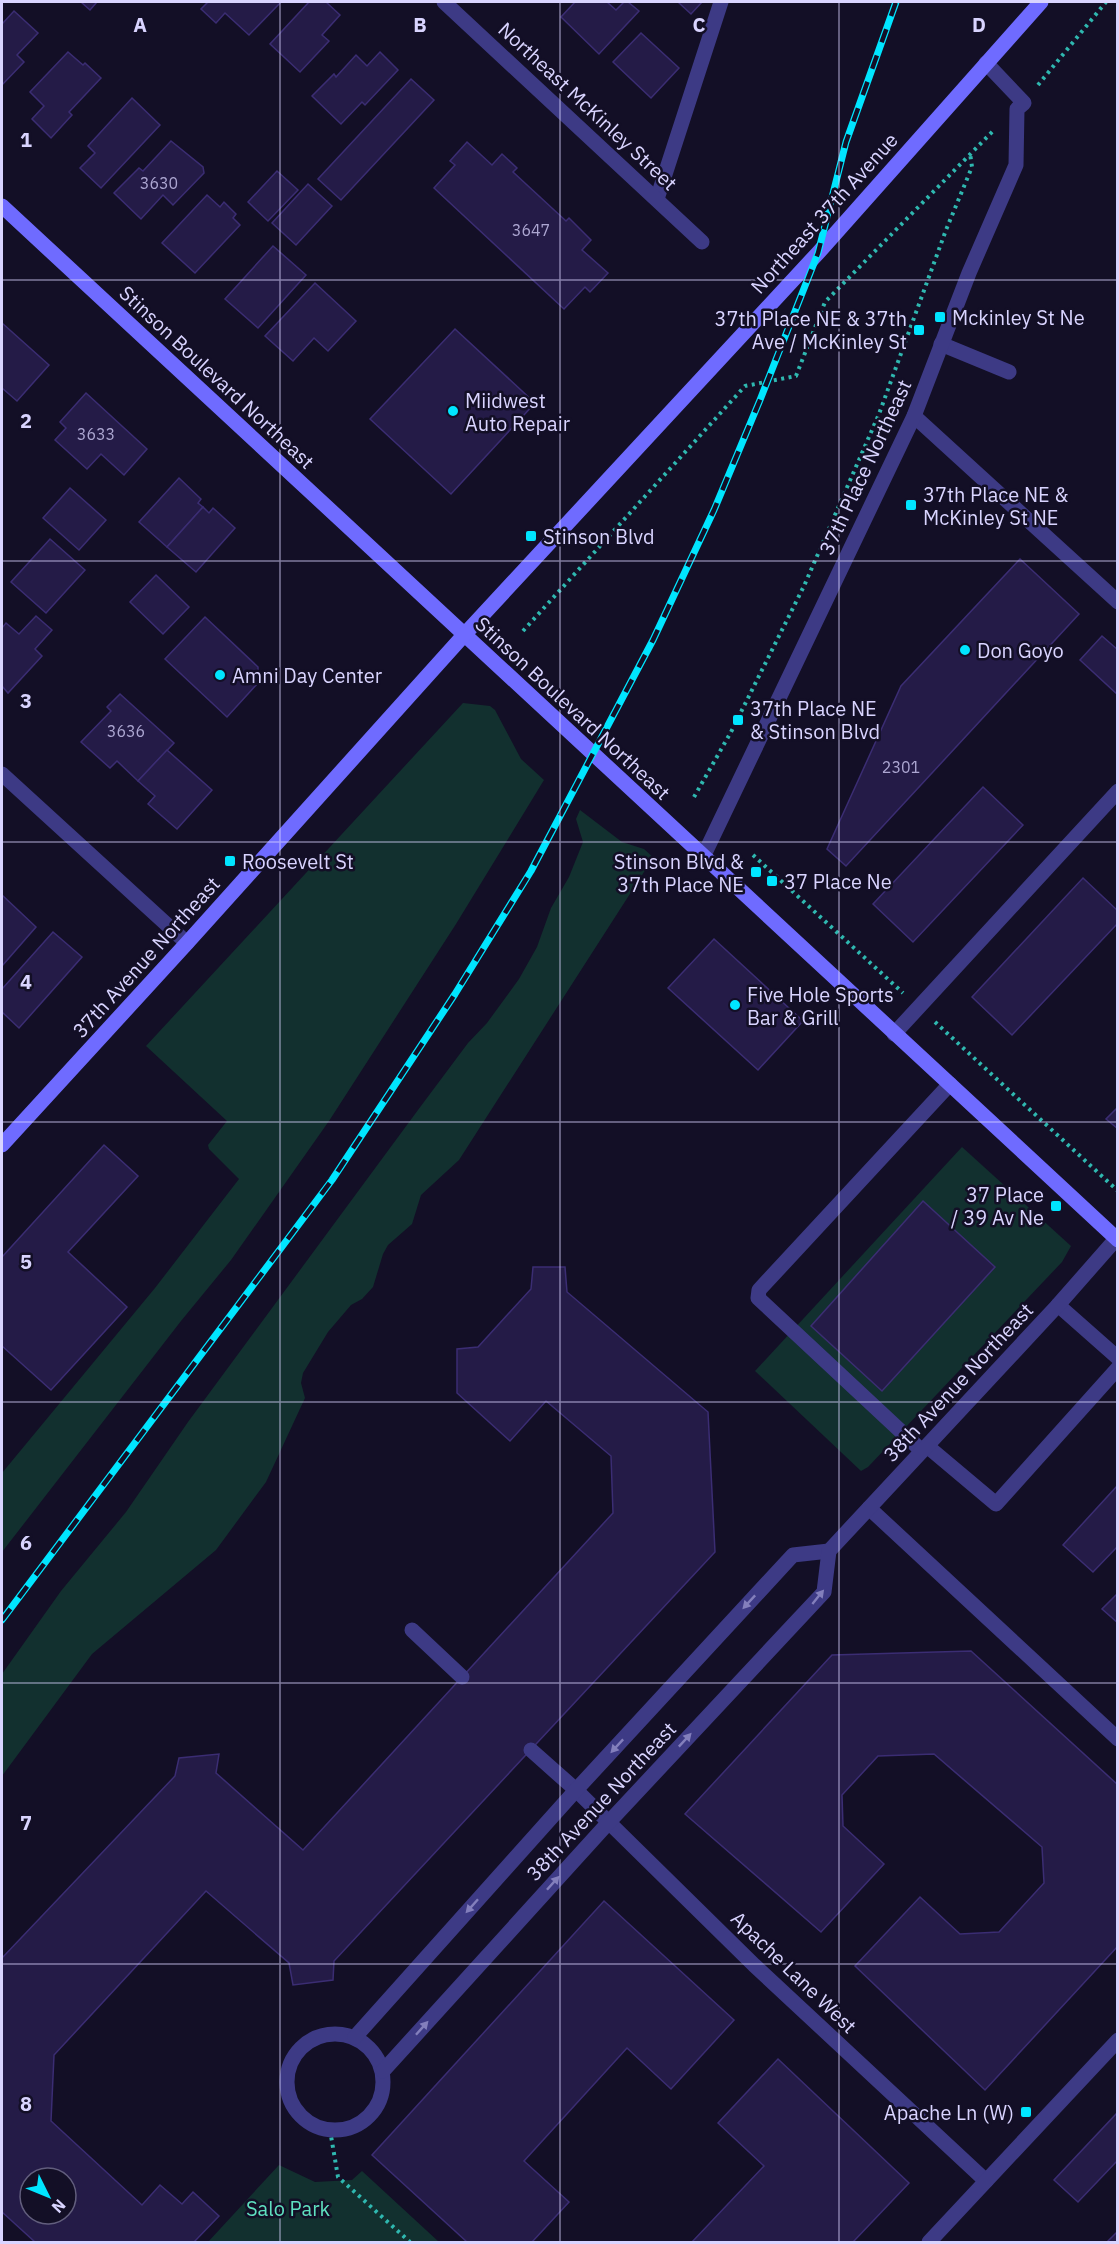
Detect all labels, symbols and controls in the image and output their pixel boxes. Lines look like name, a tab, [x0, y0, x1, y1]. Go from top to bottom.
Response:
text: A	[133, 11, 147, 38]
text: B	[413, 11, 427, 38]
text: C	[692, 11, 706, 38]
text: D	[972, 11, 986, 38]
street label: Northeast McKinley Street	[493, 16, 683, 196]
text: 1	[20, 126, 32, 153]
street label: Northeast 37th Avenue	[744, 127, 904, 299]
house number: 3630	[140, 173, 178, 193]
house number: 3647	[512, 220, 550, 240]
street label: Stinson Boulevard Northeast	[114, 279, 320, 475]
place label: Mckinley St Ne	[952, 304, 1085, 331]
place label: 37th Place NE & 37th Ave / McKinley St	[715, 305, 907, 355]
marker: Mckinley St Ne	[933, 310, 947, 324]
marker: 37th Place NE & 37th Ave / McKinley St	[912, 323, 926, 337]
street label: 37th Place Northeast	[813, 375, 917, 559]
place label: Miidwest Auto Repair	[465, 387, 570, 437]
marker: Miidwest Auto Repair	[446, 404, 460, 418]
text: 2	[20, 407, 32, 434]
house number: 3633	[77, 424, 115, 444]
place label: 37th Place NE & McKinley St NE	[923, 481, 1068, 531]
marker: 37th Place NE & McKinley St NE	[904, 498, 918, 512]
place label: Stinson Blvd	[543, 523, 655, 550]
marker: Stinson Blvd	[524, 529, 538, 543]
street label: Stinson Boulevard Northeast	[470, 610, 676, 806]
place label: Don Goyo	[977, 637, 1064, 664]
marker: Don Goyo	[958, 643, 972, 657]
place label: Amni Day Center	[232, 662, 382, 689]
marker: Amni Day Center	[213, 668, 227, 682]
text: 3	[20, 687, 32, 714]
place label: 37th Place NE & Stinson Blvd	[750, 695, 880, 745]
marker: 37th Place NE & Stinson Blvd	[731, 713, 745, 727]
house number: 3636	[107, 721, 145, 741]
house number: 2301	[882, 757, 920, 777]
place label: Roosevelt St	[242, 848, 354, 875]
place label: Stinson Blvd & 37th Place NE	[614, 848, 744, 898]
marker: Roosevelt St	[223, 854, 237, 868]
marker: Stinson Blvd & 37th Place NE	[749, 865, 763, 879]
place label: 37 Place Ne	[784, 868, 892, 895]
street label: 37th Avenue Northeast	[66, 871, 226, 1043]
marker: 37 Place Ne	[765, 874, 779, 888]
text: 4	[20, 968, 32, 995]
place label: Five Hole Sports Bar & Grill	[747, 981, 894, 1031]
marker: Five Hole Sports Bar & Grill	[728, 998, 742, 1012]
place label: 37 Place / 39 Av Ne	[951, 1181, 1044, 1231]
marker: 37 Place / 39 Av Ne	[1049, 1199, 1063, 1213]
text: 5	[20, 1248, 32, 1275]
street label: 38th Avenue Northeast	[877, 1297, 1039, 1467]
text: 6	[20, 1529, 32, 1556]
one-way arrow	[811, 1589, 824, 1605]
one-way arrow	[742, 1595, 756, 1610]
street label: 38th Avenue Northeast	[520, 1716, 682, 1886]
one-way arrow	[678, 1733, 692, 1747]
one-way arrow	[610, 1738, 624, 1753]
text: 7	[20, 1809, 32, 1836]
one-way arrow	[546, 1876, 559, 1891]
one-way arrow	[466, 1898, 479, 1913]
street label: Apache Lane West	[725, 1905, 863, 2039]
one-way arrow	[415, 2020, 429, 2035]
text: 8	[20, 2090, 32, 2117]
place label: Apache Ln (W)	[884, 2099, 1014, 2126]
marker: Apache Ln (W)	[1019, 2105, 1033, 2119]
north arrow	[18, 2166, 78, 2226]
text: N	[48, 2195, 70, 2217]
park label: Salo Park	[246, 2195, 331, 2222]

